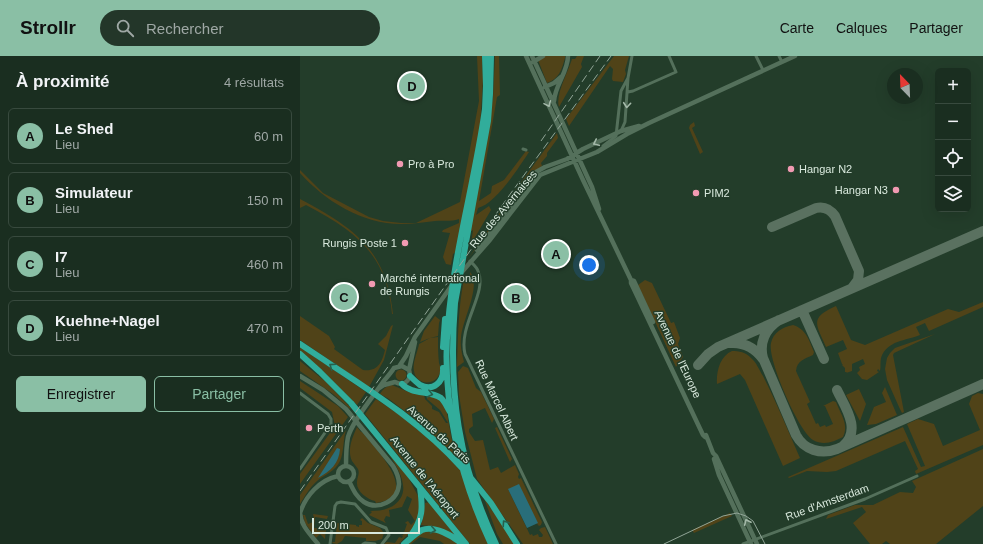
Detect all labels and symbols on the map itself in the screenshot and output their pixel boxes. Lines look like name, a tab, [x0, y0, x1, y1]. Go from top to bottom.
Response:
north arrow	[887, 68, 923, 104]
pin: D	[399, 71, 425, 101]
one-way arrow	[543, 100, 551, 107]
one-way arrow	[622, 102, 631, 108]
one-way arrow	[593, 138, 600, 146]
place label: Pro à Pro	[408, 158, 454, 170]
marker: Pro à Pro	[395, 159, 405, 169]
place label: Hangar N2	[799, 163, 852, 175]
marker: Hangar N2	[786, 164, 796, 174]
street label: Rue des Avernaises	[467, 167, 539, 250]
place label: Hangar N3	[835, 184, 888, 196]
marker: Hangar N3	[891, 185, 901, 195]
place label: PIM2	[704, 187, 730, 199]
marker: PIM2	[691, 188, 701, 198]
place label: Rungis Poste 1	[322, 237, 397, 249]
marker: Rungis Poste 1	[400, 238, 410, 248]
pin: A	[543, 239, 569, 269]
your location	[579, 255, 599, 275]
place label: Marché international de Rungis	[380, 272, 480, 297]
marker: Marché international de Rungis	[367, 279, 377, 289]
pin: C	[331, 282, 357, 312]
pin: B	[503, 283, 529, 313]
street label: Avenue de l'Europe	[652, 308, 704, 400]
street label: Rue Marcel Albert	[473, 358, 521, 442]
one-way arrow	[329, 363, 336, 370]
one-way arrow	[427, 390, 433, 398]
street label: Avenue de Paris	[405, 403, 473, 466]
place label: Perth	[317, 422, 343, 434]
marker: Perth	[304, 423, 314, 433]
street label: Avenue de l'Aéroport	[388, 434, 462, 520]
street label: Rue d'Amsterdam	[784, 481, 870, 523]
scale bar	[312, 516, 420, 535]
one-way arrow	[744, 519, 752, 527]
one-way arrow	[503, 521, 510, 528]
one-way arrow	[429, 525, 436, 534]

